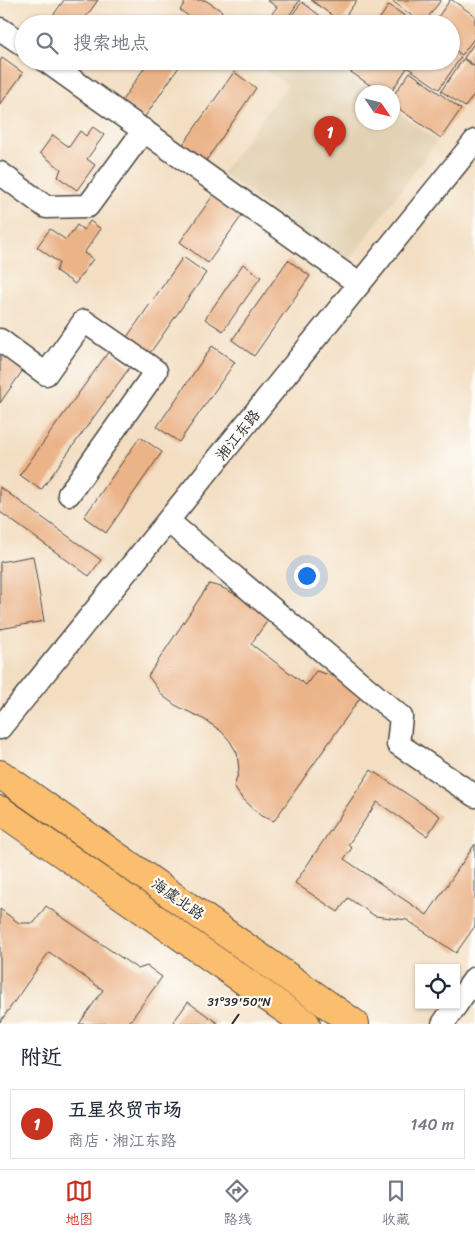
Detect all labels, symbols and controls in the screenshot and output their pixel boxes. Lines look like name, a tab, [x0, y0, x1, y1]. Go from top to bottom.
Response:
search box	[15, 15, 460, 70]
text: 搜索地点	[73, 26, 149, 59]
icon: search	[33, 29, 61, 57]
north arrow	[355, 85, 400, 130]
pin: 1	[314, 116, 346, 157]
street label: 湘江东路	[209, 403, 267, 467]
your location	[294, 563, 320, 589]
street label: 海虞北路	[146, 871, 210, 927]
map controls	[415, 964, 460, 1009]
button: locate	[415, 964, 460, 1009]
text: 31°39'50"N	[207, 991, 271, 1013]
text: 附近	[20, 1038, 62, 1076]
text: 五星农贸市场	[68, 1093, 182, 1126]
text: 1	[34, 1110, 40, 1139]
text: 140 m	[411, 1110, 454, 1139]
text: 商店 · 湘江东路	[68, 1126, 177, 1155]
tab: 地图	[65, 1177, 93, 1232]
tab: 路线	[223, 1177, 251, 1232]
tab: 收藏	[382, 1177, 410, 1232]

